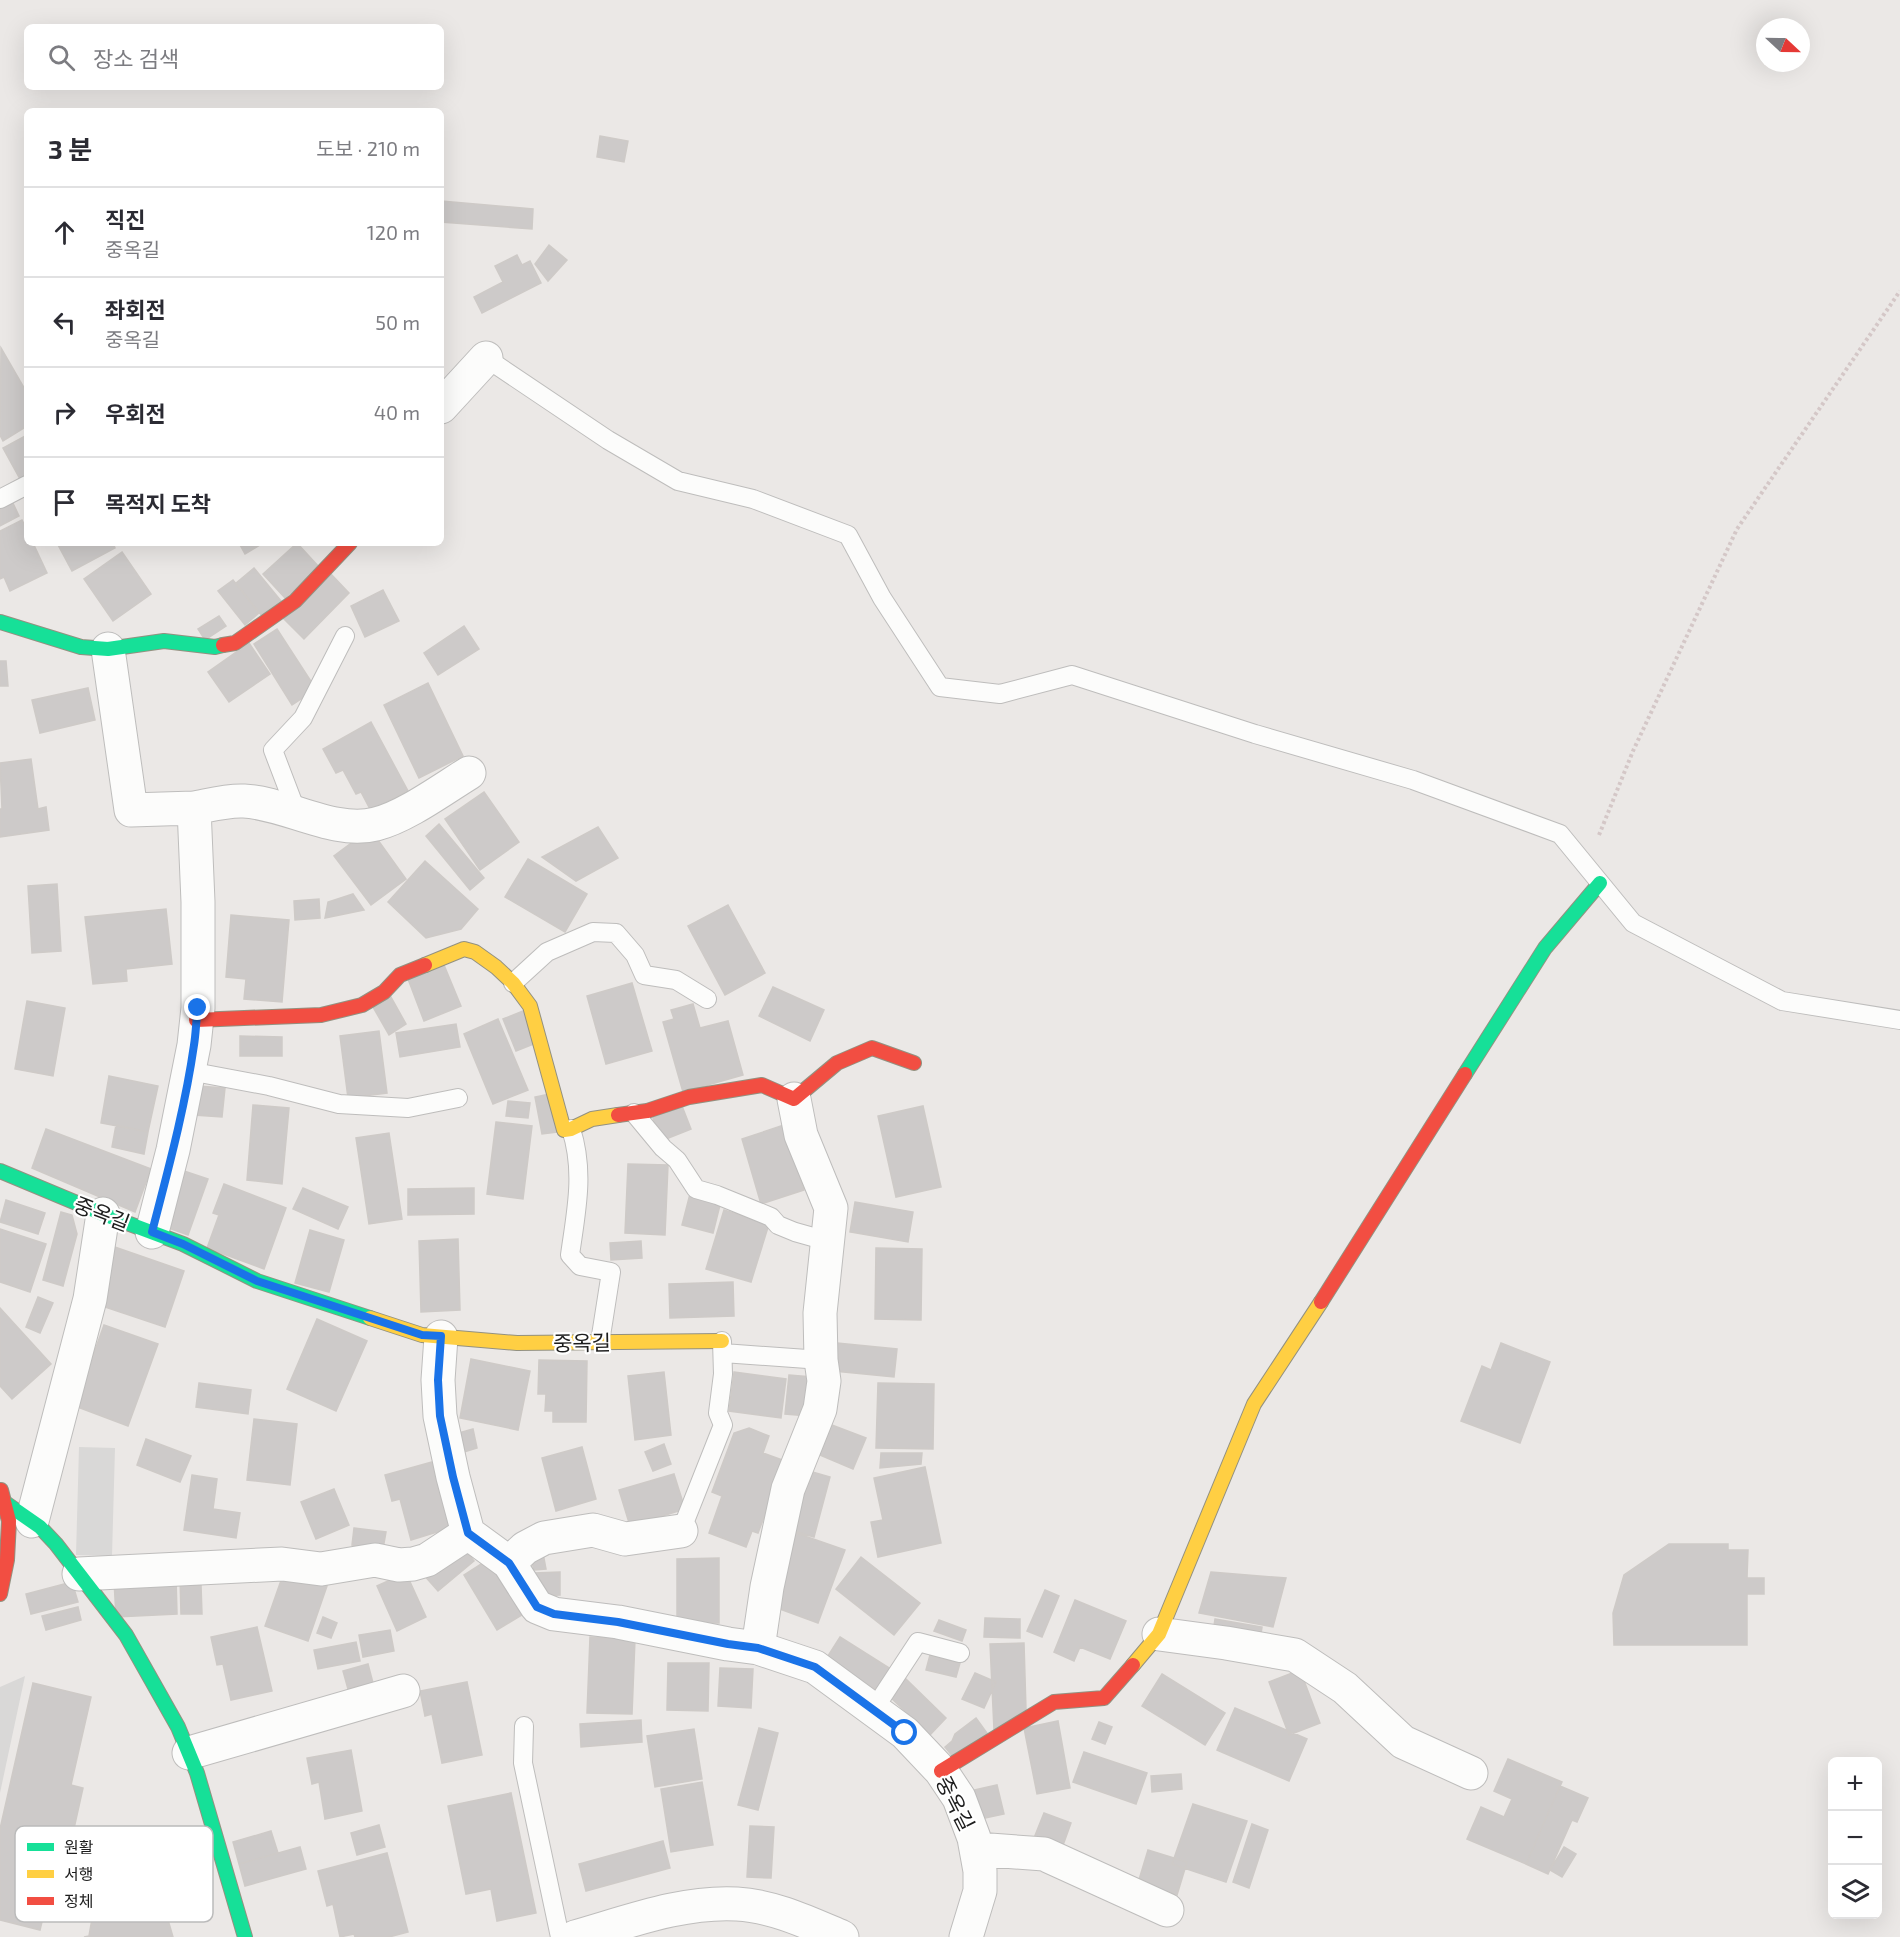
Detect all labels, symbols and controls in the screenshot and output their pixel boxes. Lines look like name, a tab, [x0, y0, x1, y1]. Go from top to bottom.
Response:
north arrow	[1756, 18, 1810, 72]
search box	[24, 24, 444, 90]
icon: search	[45, 41, 78, 74]
text: 장소 검색	[93, 45, 179, 71]
text: 3 분	[48, 133, 92, 164]
text: 도보 · 210 m	[316, 136, 420, 160]
text: 직진	[105, 206, 145, 232]
icon: ahead	[48, 216, 81, 249]
text: 120 m	[367, 220, 420, 244]
text: 중옥길	[105, 237, 160, 261]
text: 좌회전	[105, 296, 166, 322]
icon: left	[48, 306, 81, 339]
text: 50 m	[375, 310, 420, 334]
text: 중옥길	[105, 327, 160, 351]
icon: right	[48, 396, 81, 429]
text: 우회전	[105, 400, 166, 426]
text: 40 m	[374, 400, 420, 424]
icon: arrive	[48, 486, 81, 519]
text: 목적지 도착	[105, 490, 211, 516]
route end	[184, 994, 210, 1020]
street label: 중옥길	[70, 1191, 134, 1235]
street label: 중옥길	[553, 1329, 611, 1355]
route start	[891, 1719, 917, 1745]
map controls	[1828, 1757, 1882, 1919]
button: +	[1828, 1757, 1882, 1811]
street label: 중옥길	[932, 1771, 980, 1835]
button: −	[1828, 1811, 1882, 1865]
legend	[15, 1826, 213, 1922]
text: 원활	[64, 1837, 94, 1856]
text: 서행	[64, 1864, 93, 1883]
button: layers	[1828, 1865, 1882, 1919]
text: 정체	[64, 1891, 93, 1910]

